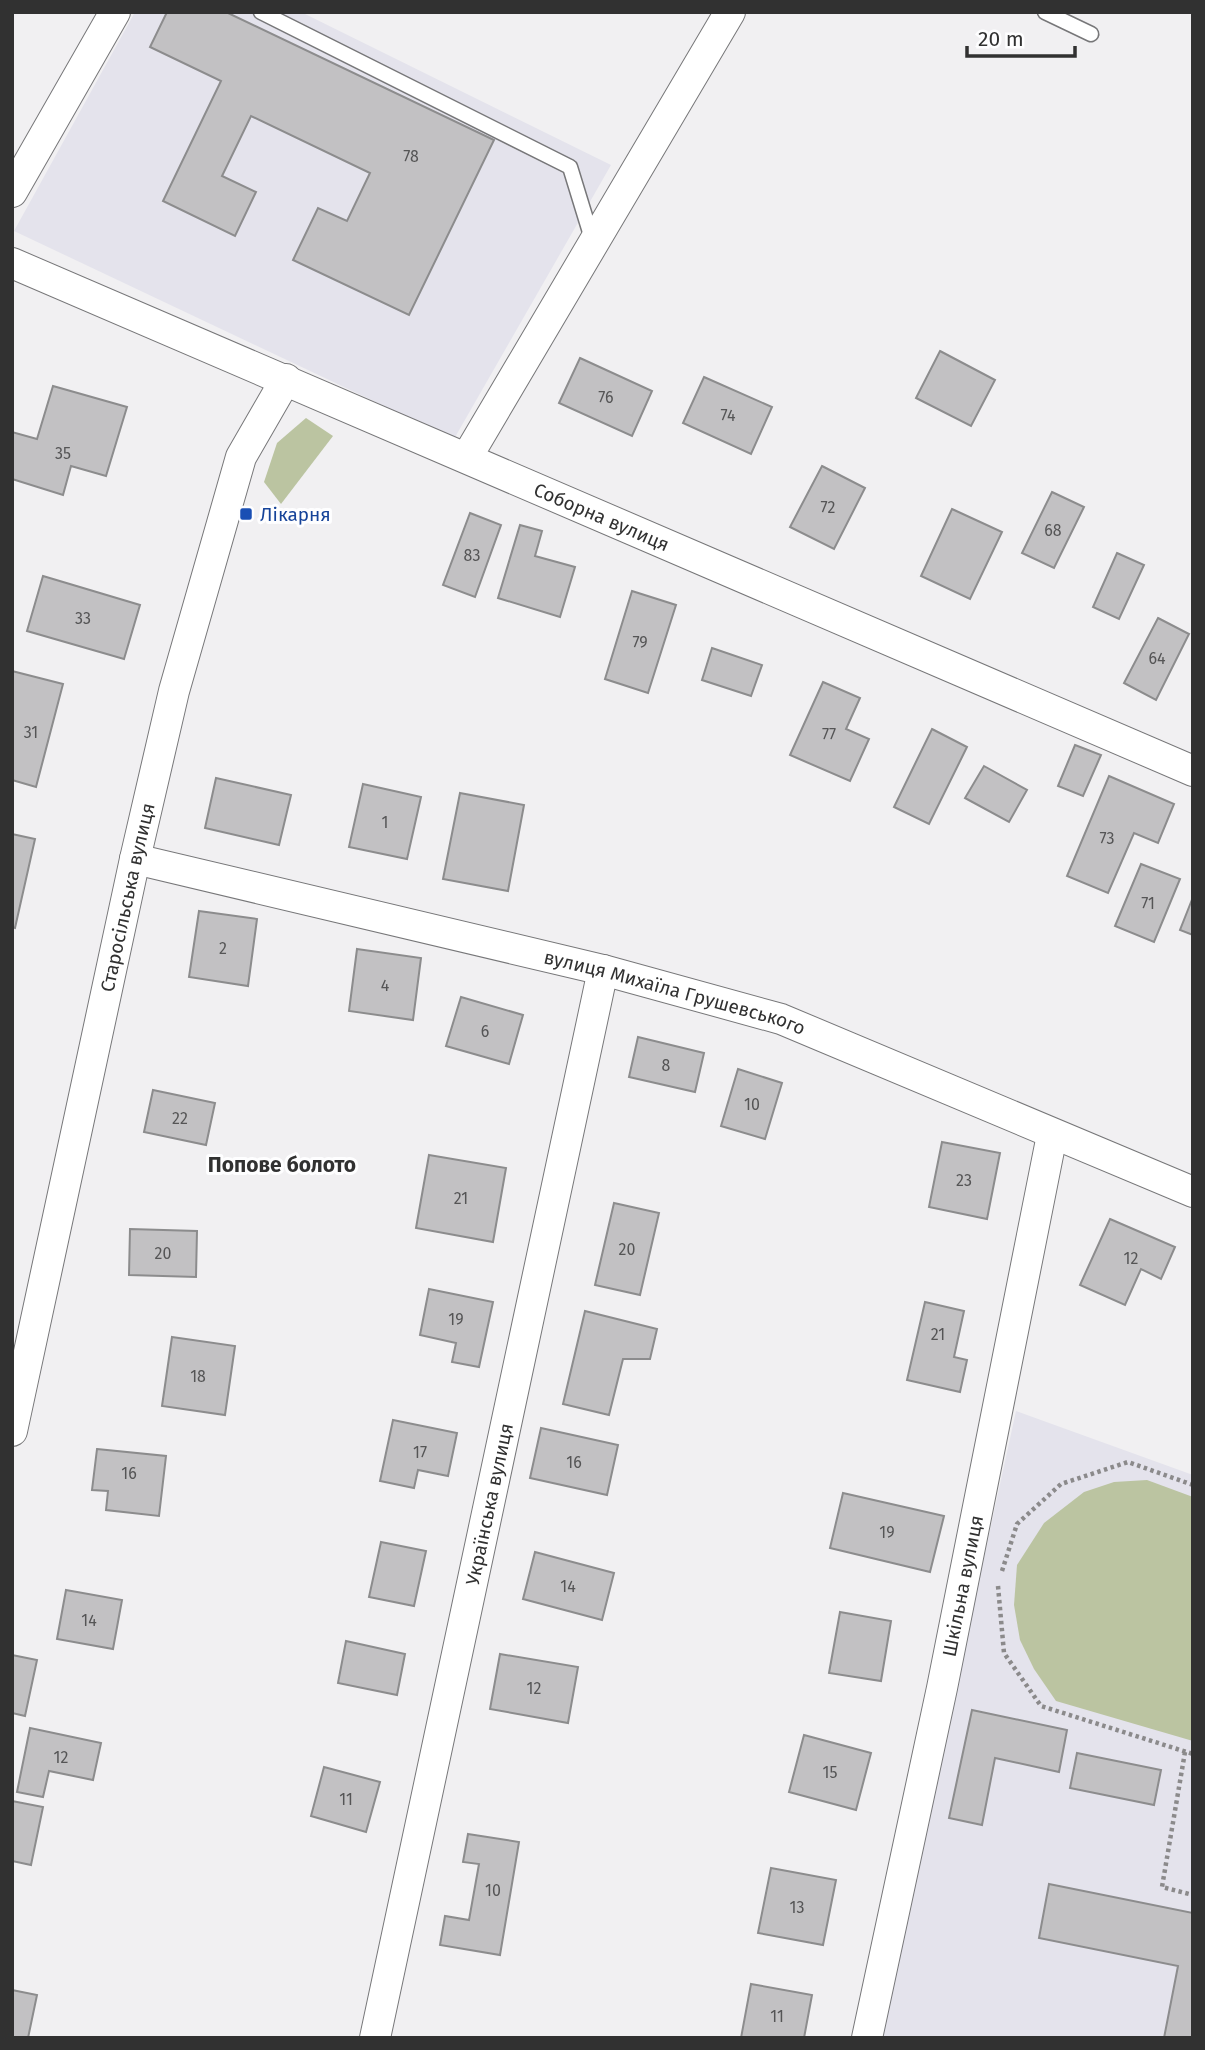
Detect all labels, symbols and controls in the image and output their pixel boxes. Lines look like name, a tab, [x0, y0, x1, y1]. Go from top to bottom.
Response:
scale bar	[967, 14, 1076, 58]
text: 20 m	[978, 26, 1024, 52]
house number: 78	[403, 147, 419, 166]
house number: 76	[598, 388, 614, 407]
house number: 74	[721, 406, 736, 425]
house number: 35	[55, 444, 71, 463]
street label: Соборна вулиця	[531, 477, 673, 556]
house number: 72	[821, 498, 835, 517]
place label: Лікарня	[260, 503, 331, 526]
marker: Лікарня	[238, 506, 254, 522]
house number: 68	[1044, 521, 1062, 540]
house number: 83	[464, 546, 480, 565]
house number: 33	[75, 609, 91, 628]
house number: 79	[632, 633, 648, 652]
house number: 64	[1148, 649, 1166, 668]
house number: 31	[24, 723, 38, 742]
house number: 77	[822, 725, 836, 744]
street label: Старосільська вулиця	[95, 801, 159, 994]
house number: 1	[382, 813, 388, 832]
house number: 73	[1100, 829, 1114, 848]
house number: 71	[1141, 894, 1155, 913]
house number: 2	[219, 939, 227, 958]
street label: вулиця Михаїла Грушевського	[542, 945, 809, 1040]
house number: 4	[381, 976, 390, 995]
house number: 6	[481, 1022, 489, 1041]
house number: 8	[662, 1056, 671, 1075]
house number: 10	[744, 1095, 760, 1114]
house number: 22	[172, 1109, 188, 1128]
district label: Попове болото	[208, 1152, 356, 1178]
house number: 23	[956, 1171, 972, 1190]
house number: 21	[454, 1189, 468, 1208]
house number: 20	[619, 1240, 635, 1259]
house number: 20	[155, 1244, 171, 1263]
house number: 12	[1124, 1249, 1138, 1268]
house number: 19	[448, 1310, 464, 1329]
house number: 21	[931, 1325, 945, 1344]
house number: 18	[190, 1367, 206, 1386]
street label: Українська вулиця	[461, 1421, 517, 1587]
house number: 17	[413, 1443, 427, 1462]
house number: 16	[566, 1453, 582, 1472]
house number: 16	[121, 1464, 137, 1483]
street label: Шкільна вулиця	[937, 1513, 988, 1659]
house number: 19	[879, 1523, 895, 1542]
house number: 14	[560, 1577, 576, 1596]
house number: 14	[81, 1611, 97, 1630]
house number: 12	[527, 1679, 541, 1698]
house number: 12	[54, 1748, 68, 1767]
house number: 15	[823, 1763, 837, 1782]
house number: 11	[339, 1790, 353, 1809]
house number: 10	[485, 1881, 501, 1900]
house number: 13	[790, 1898, 804, 1917]
house number: 11	[770, 2007, 784, 2026]

